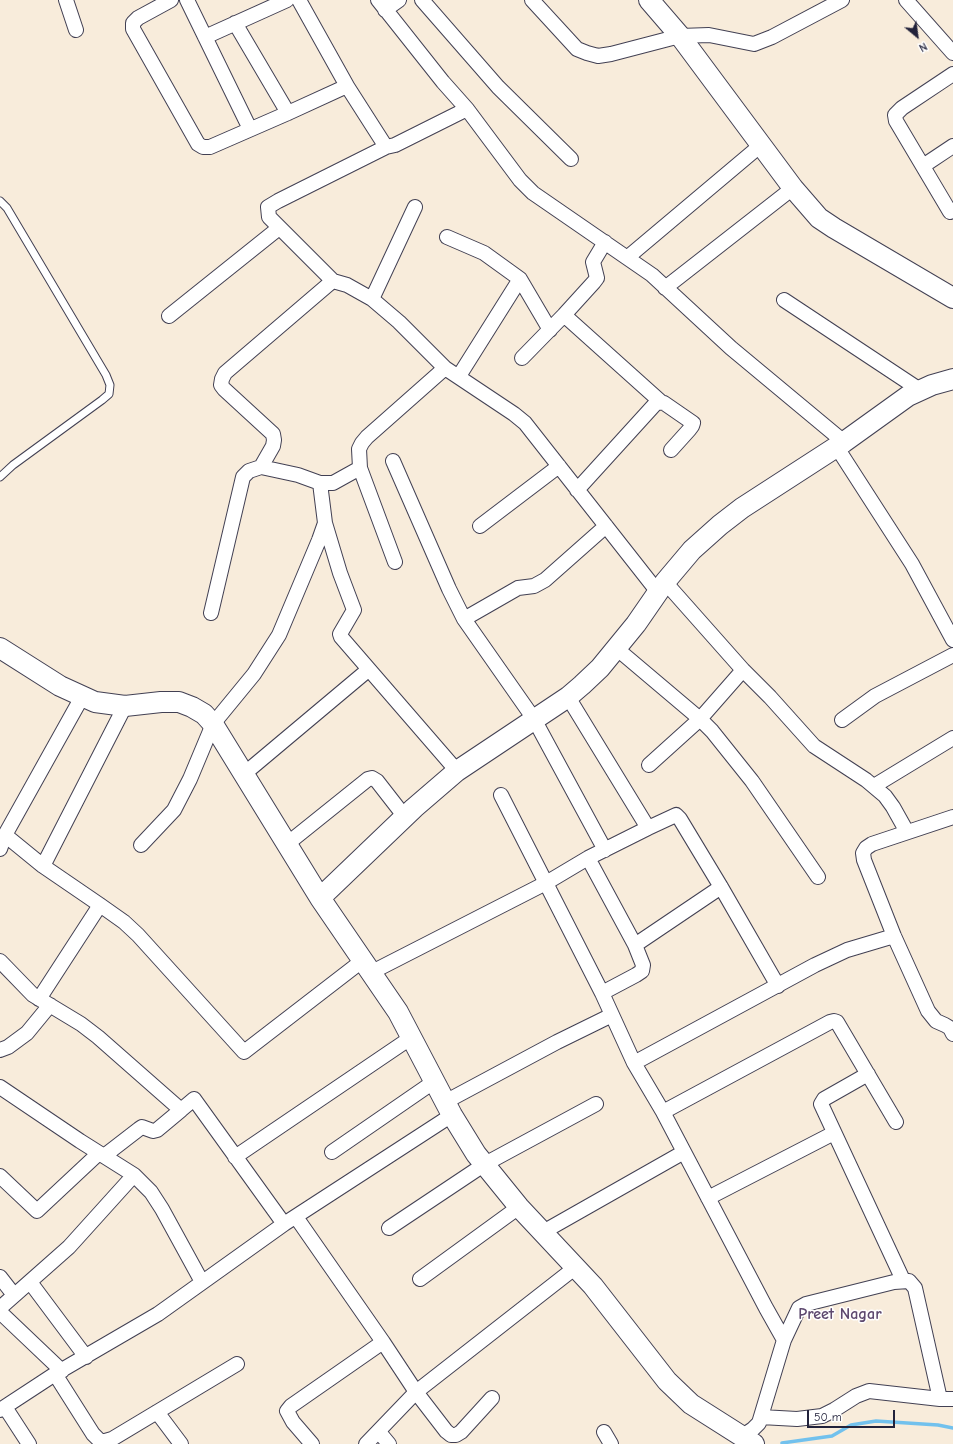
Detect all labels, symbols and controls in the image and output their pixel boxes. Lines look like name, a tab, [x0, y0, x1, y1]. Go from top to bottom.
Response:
north arrow	[897, 16, 937, 56]
text: N	[917, 40, 929, 54]
district label: Preet Nagar	[798, 1304, 882, 1324]
scale bar	[809, 1402, 897, 1428]
text: 50 m	[814, 1410, 842, 1424]

